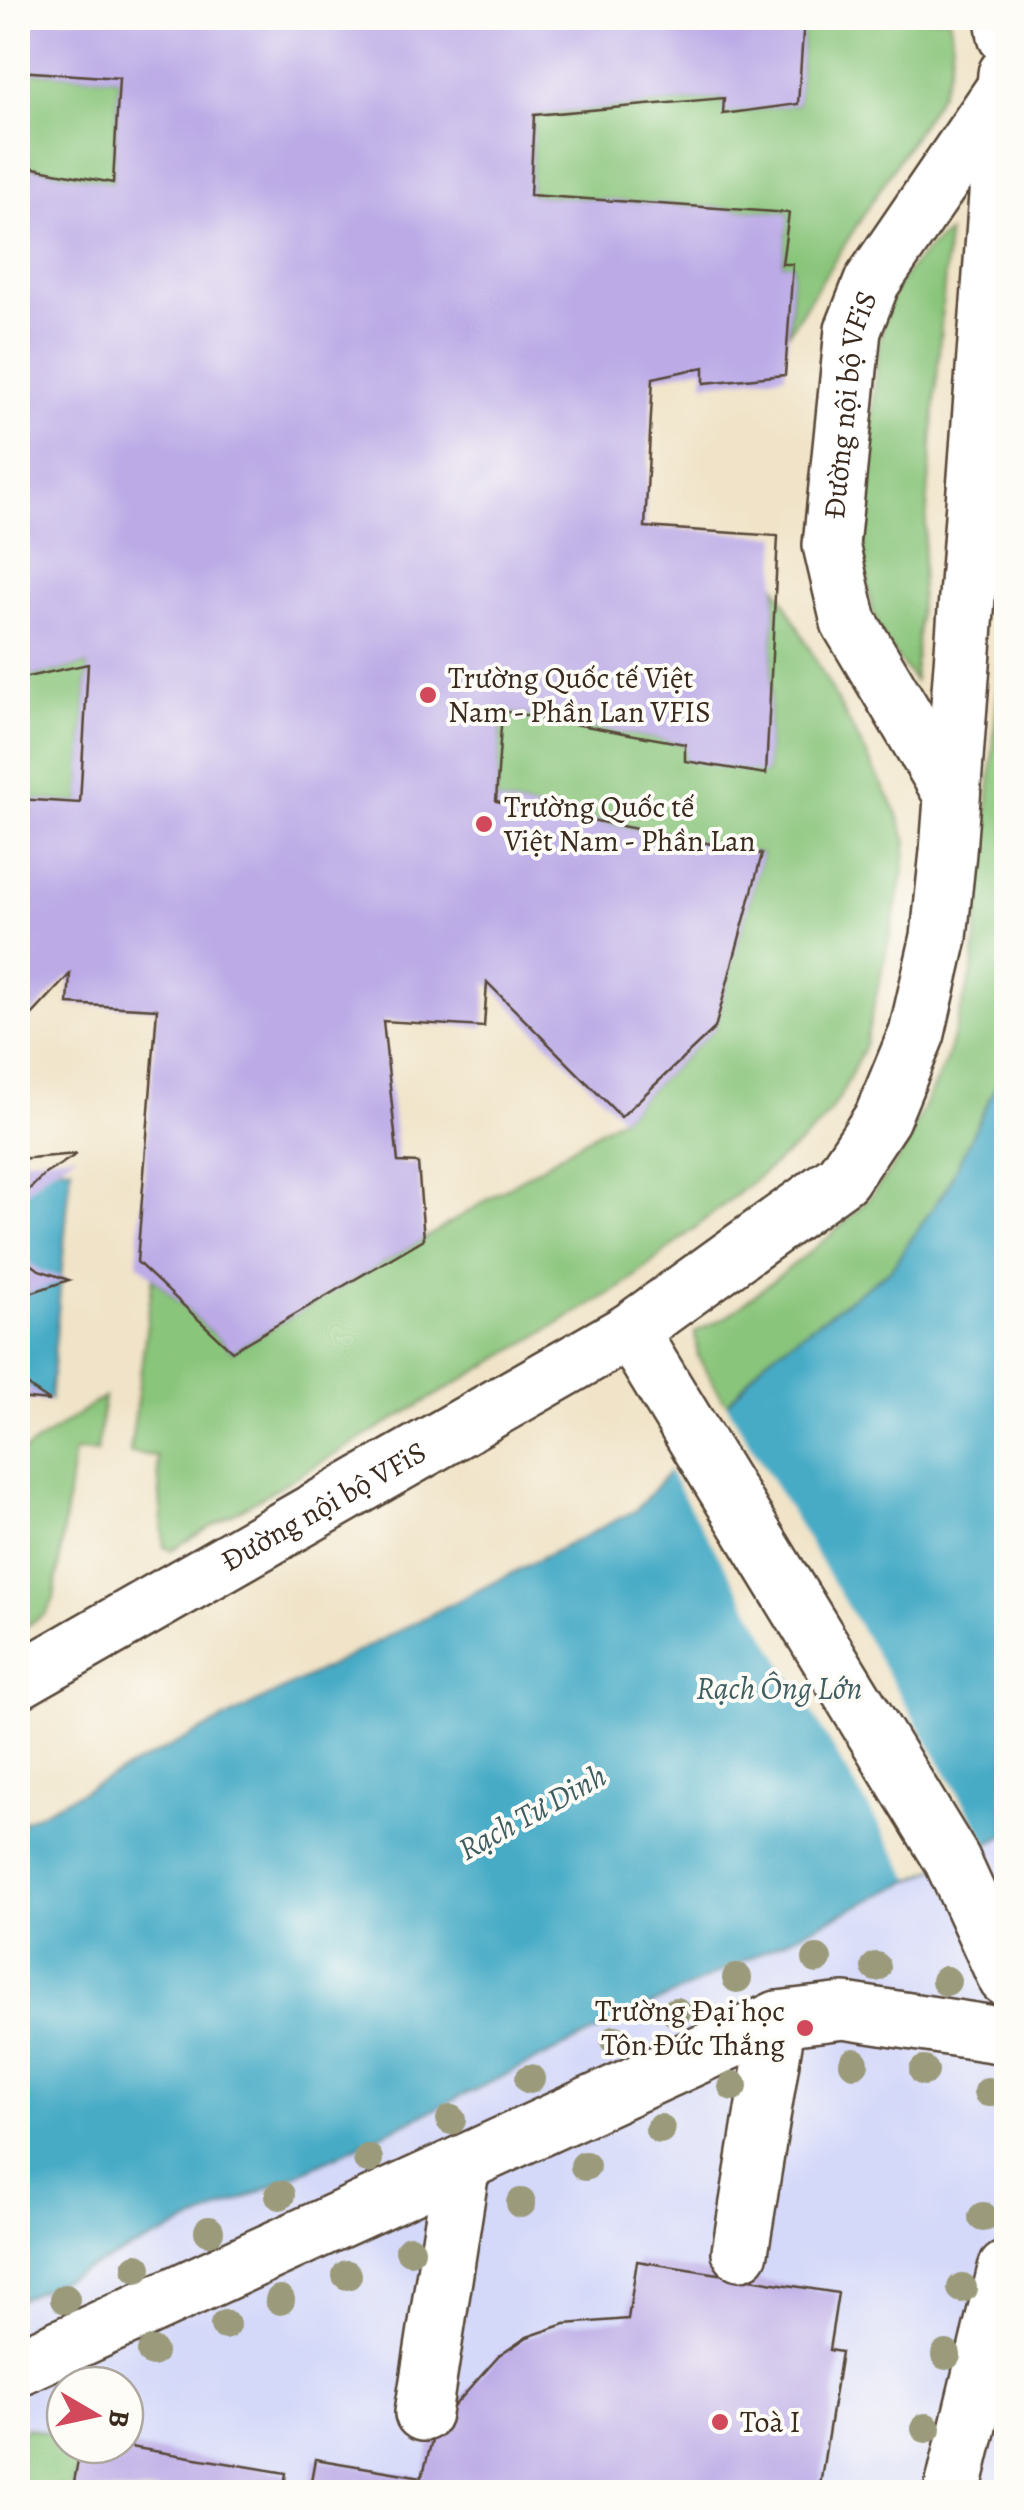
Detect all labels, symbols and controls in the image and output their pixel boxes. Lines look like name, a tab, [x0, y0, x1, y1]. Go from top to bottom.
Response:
street label: Đường nội bộ VFiS	[814, 285, 887, 521]
place label: Trường Quốc tế Việt Nam - Phần Lan VFIS	[448, 658, 711, 732]
marker: Trường Quốc tế Việt Nam - Phần Lan VFIS	[417, 684, 439, 706]
place label: Trường Quốc tế Việt Nam - Phần Lan	[503, 787, 755, 861]
marker: Trường Quốc tế Việt Nam - Phần Lan	[473, 813, 495, 835]
street label: Đường nội bộ VFiS	[214, 1432, 433, 1581]
water label: Rạch Ông Lớn	[696, 1666, 862, 1710]
water label: Rạch Tư Dinh	[450, 1753, 614, 1871]
place label: Trường Đại học Tôn Đức Thắng	[595, 1991, 785, 2065]
marker: Trường Đại học Tôn Đức Thắng	[794, 2017, 816, 2039]
north arrow	[45, 2365, 145, 2465]
place label: Toà I	[740, 2402, 800, 2442]
text: B	[99, 2407, 139, 2430]
marker: Toà I	[709, 2411, 731, 2433]

